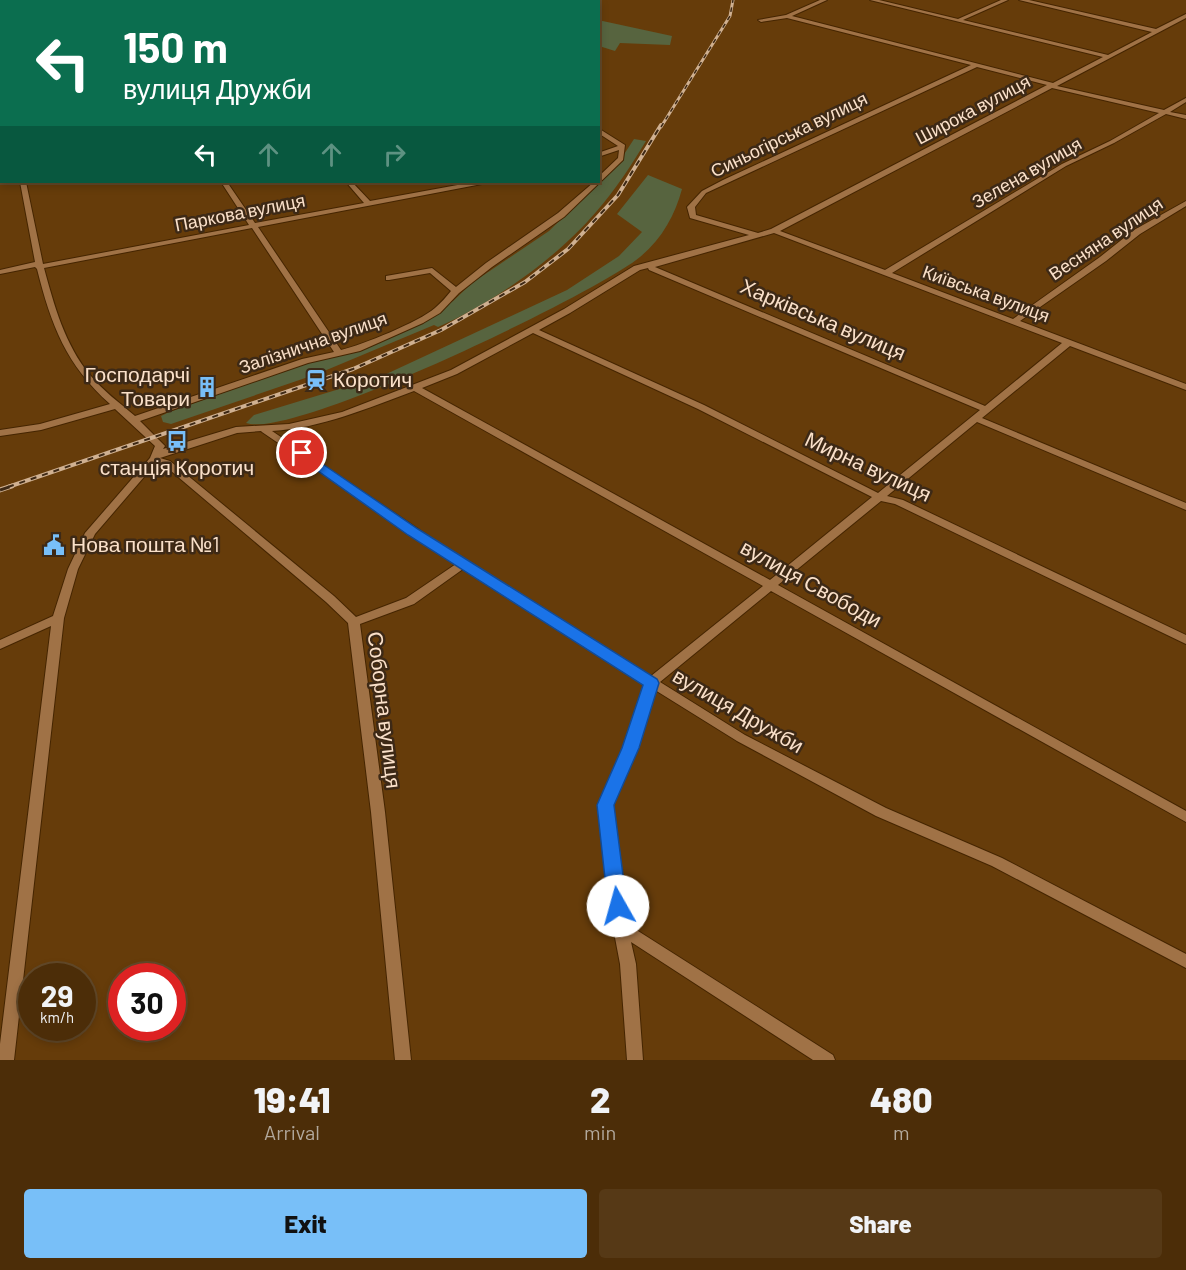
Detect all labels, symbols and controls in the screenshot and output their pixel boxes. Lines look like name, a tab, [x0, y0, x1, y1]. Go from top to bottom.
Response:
text: 150 m	[123, 21, 228, 71]
icon: left	[24, 24, 102, 102]
street label: Широка вулиця	[911, 70, 1034, 149]
text: вулиця Дружби	[123, 72, 312, 104]
street label: Синьогірська вулиця	[707, 87, 871, 182]
street label: Зелена вулиця	[968, 132, 1085, 212]
icon: left	[189, 138, 222, 171]
icon: ahead	[252, 138, 285, 171]
icon: ahead	[315, 138, 348, 171]
icon: right	[378, 138, 411, 171]
street label: Паркова вулиця	[173, 189, 307, 235]
street label: Весняна вулиця	[1044, 192, 1167, 284]
street label: Київська вулиця	[920, 260, 1053, 326]
street label: Харківська вулиця	[737, 272, 910, 365]
street label: Залізнична вулиця	[236, 306, 390, 378]
place label: Господарчі Товари	[85, 361, 190, 410]
place label: Коротич	[333, 366, 412, 391]
station icon: Коротич	[304, 368, 328, 392]
building icon: Господарчі Товари	[195, 375, 219, 399]
street label: Мирна вулиця	[801, 425, 936, 506]
pin	[276, 427, 327, 478]
bus stop icon: станція Коротич	[165, 429, 189, 453]
icon: arrive	[285, 436, 318, 469]
place label: станція Коротич	[100, 454, 254, 479]
place label: Нова пошта №1	[71, 531, 220, 556]
public building icon: Нова пошта №1	[42, 533, 66, 557]
street label: вулиця Свободи	[737, 534, 887, 632]
street label: Соборна вулиця	[363, 630, 408, 790]
street label: вулиця Дружби	[669, 662, 809, 757]
position arrow	[586, 874, 650, 938]
speed limit sign: 30	[108, 963, 186, 1041]
text: 29	[41, 977, 73, 1013]
text: km/h	[40, 1008, 74, 1026]
text: 19:41	[253, 1077, 331, 1120]
text: 2	[590, 1077, 610, 1120]
text: 480	[870, 1077, 933, 1120]
text: Arrival	[264, 1120, 320, 1144]
text: min	[584, 1120, 616, 1144]
text: m	[893, 1120, 909, 1144]
button: Exit	[24, 1189, 587, 1258]
button: Share	[599, 1189, 1162, 1258]

